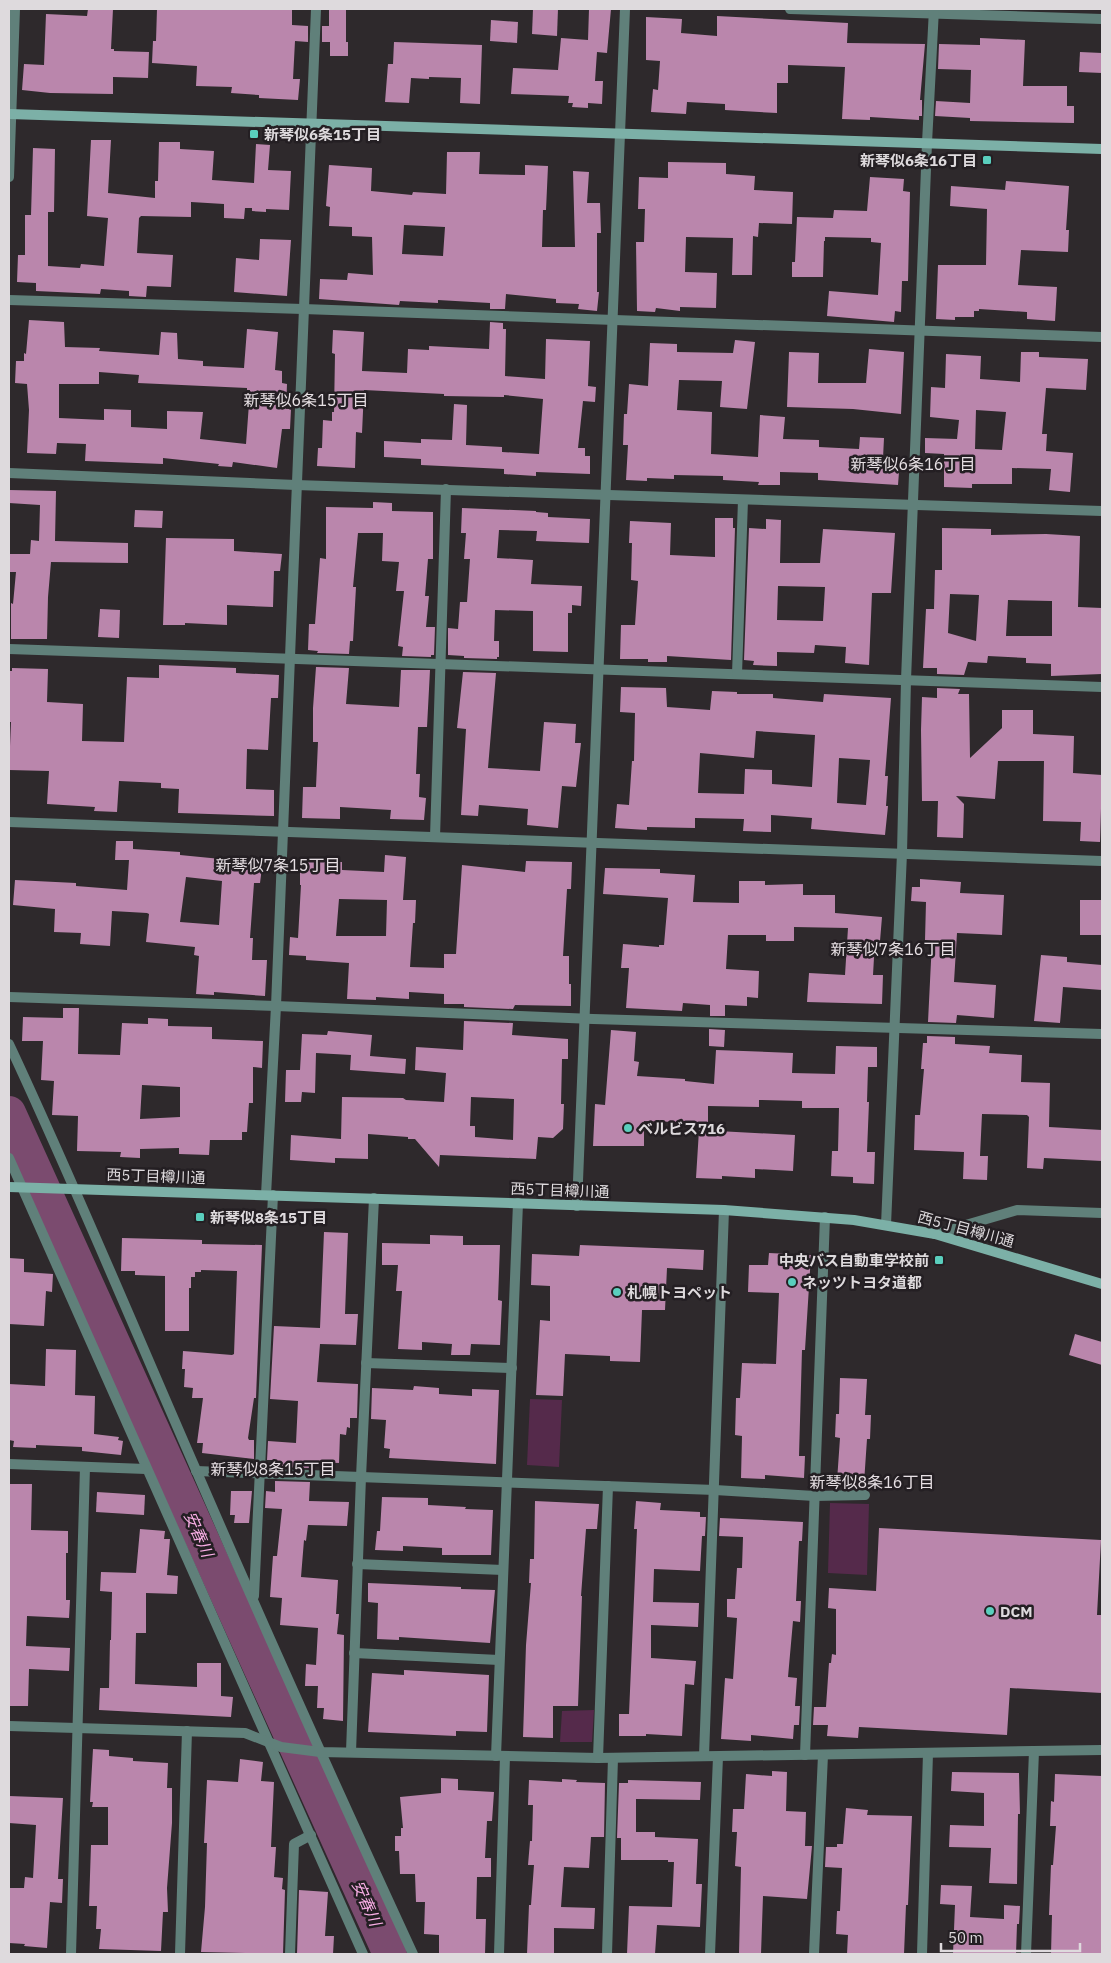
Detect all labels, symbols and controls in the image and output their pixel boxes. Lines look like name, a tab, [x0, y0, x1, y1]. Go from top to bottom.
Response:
place label: 新琴似6条15丁目	[264, 125, 381, 144]
marker: 新琴似6条15丁目	[248, 128, 260, 140]
place label: 新琴似6条16丁目	[860, 151, 977, 170]
marker: 新琴似6条16丁目	[981, 154, 993, 166]
district label: 新琴似6条15丁目	[244, 390, 368, 410]
district label: 新琴似6条16丁目	[851, 454, 975, 474]
district label: 新琴似7条15丁目	[216, 855, 340, 875]
district label: 新琴似7条16丁目	[831, 939, 955, 959]
place label: ベルビス716	[638, 1119, 725, 1138]
marker: ベルビス716	[622, 1122, 634, 1134]
street label: 西5丁目樽川通	[106, 1165, 206, 1187]
street label: 西5丁目樽川通	[510, 1179, 610, 1201]
street label: 西5丁目樽川通	[916, 1207, 1016, 1251]
place label: 新琴似8条15丁目	[210, 1208, 327, 1227]
marker: 新琴似8条15丁目	[194, 1211, 206, 1223]
place label: 中央バス自動車学校前	[779, 1251, 929, 1270]
marker: 中央バス自動車学校前	[933, 1254, 945, 1266]
place label: ネッツトヨタ道都	[802, 1273, 922, 1292]
marker: ネッツトヨタ道都	[786, 1276, 798, 1288]
place label: 札幌トヨペット	[627, 1283, 732, 1302]
marker: 札幌トヨペット	[611, 1286, 623, 1298]
district label: 新琴似8条15丁目	[211, 1459, 335, 1479]
district label: 新琴似8条16丁目	[810, 1472, 934, 1492]
water label: 安春川	[180, 1508, 219, 1562]
place label: DCM	[1000, 1602, 1033, 1621]
marker: DCM	[984, 1605, 996, 1617]
water label: 安春川	[348, 1877, 387, 1931]
scale bar	[941, 1920, 1080, 1952]
text: 50 m	[948, 1928, 983, 1947]

